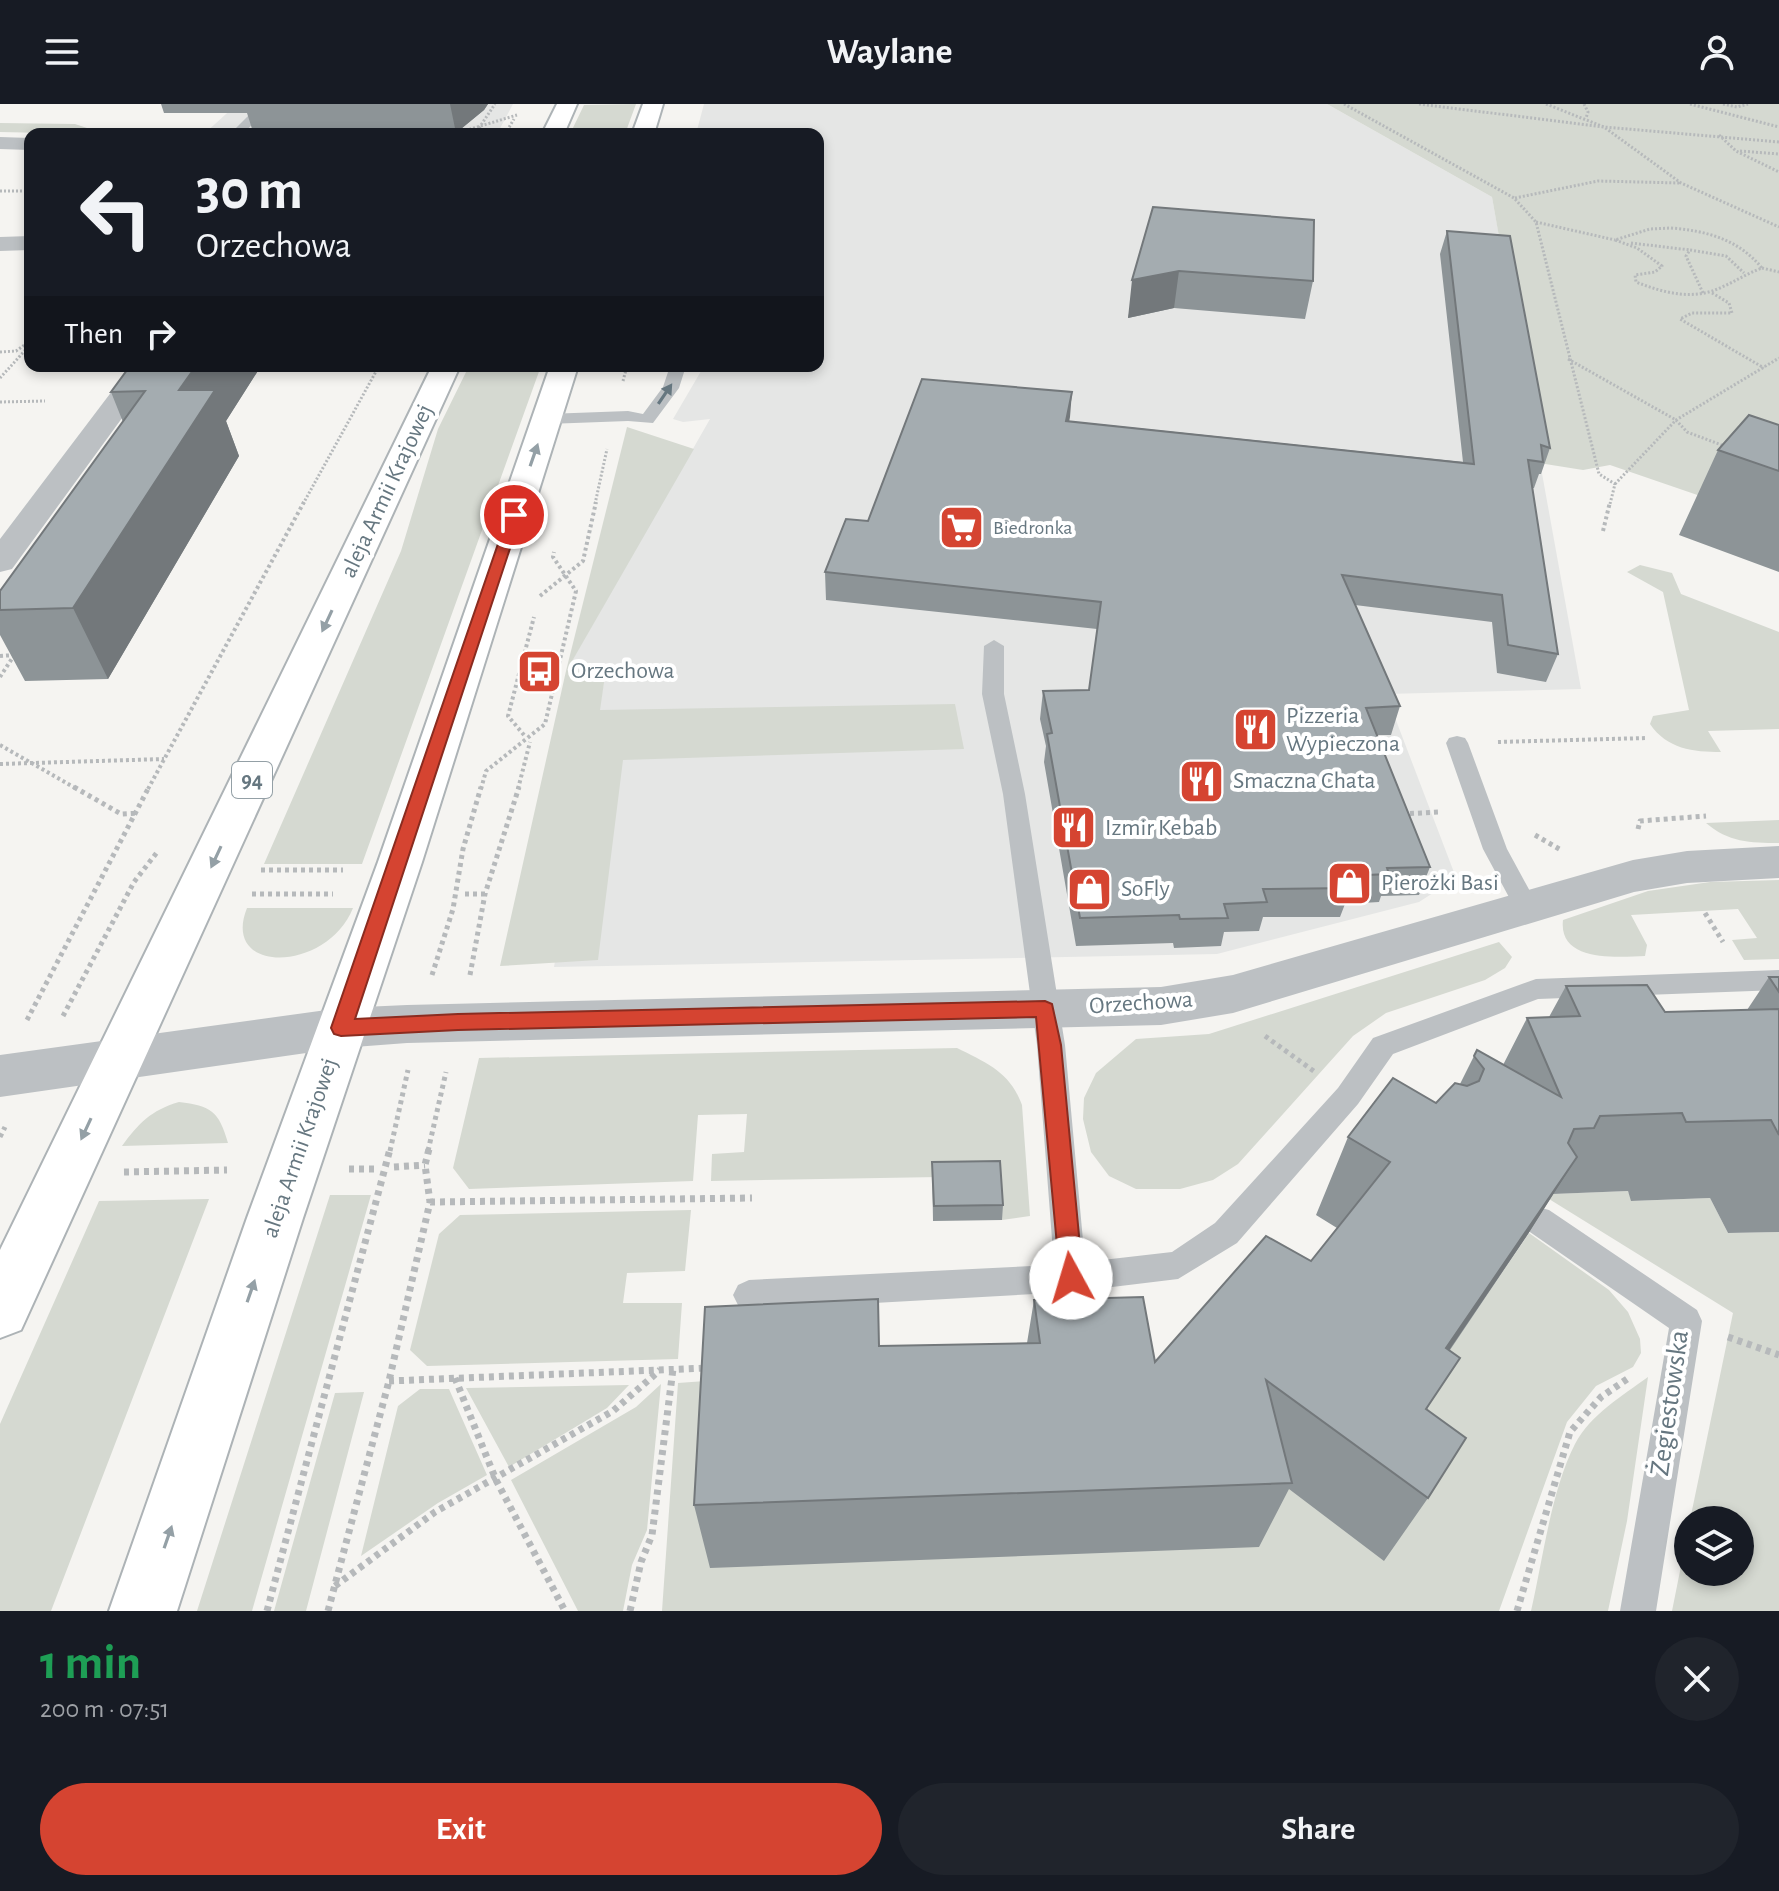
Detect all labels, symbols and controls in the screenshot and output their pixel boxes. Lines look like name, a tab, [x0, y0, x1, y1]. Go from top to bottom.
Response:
icon: menu	[40, 30, 84, 74]
icon: person	[1695, 30, 1739, 74]
text: Waylane	[826, 34, 953, 70]
icon: left	[64, 160, 168, 264]
text: 30 m	[196, 163, 303, 219]
text: Orzechowa	[196, 228, 351, 264]
icon: right	[139, 312, 183, 356]
text: Then	[64, 319, 123, 349]
one-way arrow	[657, 384, 672, 405]
street label: aleja Armii Krajowej	[336, 401, 438, 581]
one-way arrow	[529, 443, 541, 467]
pin	[480, 481, 548, 549]
icon: arrive	[492, 493, 536, 537]
supermarket icon: Biedronka	[938, 504, 986, 552]
place label: Biedronka	[993, 518, 1073, 538]
one-way arrow	[320, 610, 334, 633]
bus stop icon: Orzechowa	[516, 647, 564, 695]
place label: Orzechowa	[571, 659, 675, 683]
place label: Pizzeria Wypieczona	[1286, 704, 1400, 756]
restaurant icon: Pizzeria Wypieczona	[1231, 706, 1279, 754]
restaurant icon: Smaczna Chata	[1178, 757, 1226, 805]
road number: 94	[232, 762, 272, 798]
place label: Smaczna Chata	[1233, 769, 1376, 793]
restaurant icon: Izmir Kebab	[1050, 804, 1098, 852]
place label: Izmir Kebab	[1105, 816, 1217, 840]
one-way arrow	[209, 845, 223, 868]
shop icon: Pierożki Basi	[1326, 859, 1374, 907]
shop icon: SoFly	[1066, 865, 1114, 913]
place label: Pierożki Basi	[1381, 871, 1499, 895]
place label: SoFly	[1121, 877, 1170, 901]
street label: Orzechowa	[1088, 987, 1194, 1019]
street label: aleja Armii Krajowej	[258, 1055, 342, 1241]
one-way arrow	[79, 1118, 93, 1141]
position arrow	[1029, 1236, 1113, 1320]
one-way arrow	[245, 1278, 257, 1302]
street label: Żegiestowska	[1644, 1328, 1694, 1478]
map controls	[1674, 1506, 1754, 1586]
button: layers	[1674, 1506, 1754, 1586]
one-way arrow	[162, 1525, 175, 1549]
button: close	[1655, 1637, 1739, 1721]
text: 1 min	[40, 1640, 141, 1688]
text: 200 m · 07:51	[40, 1696, 169, 1722]
button: Exit	[40, 1783, 882, 1875]
button: Share	[898, 1783, 1739, 1875]

